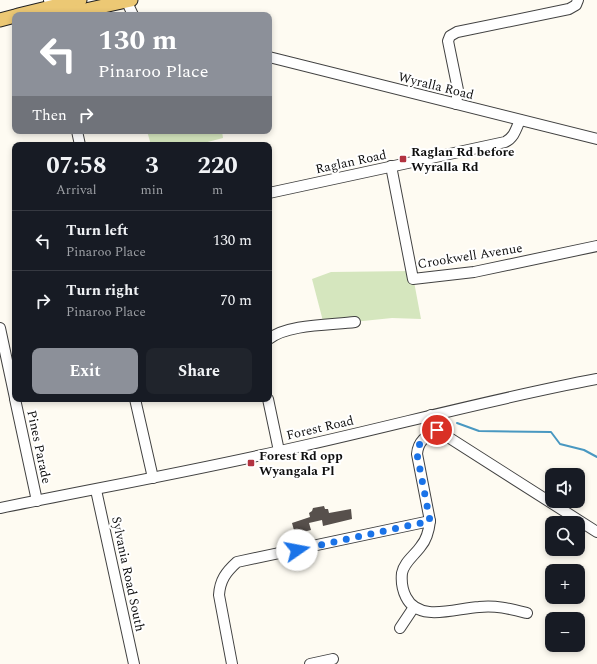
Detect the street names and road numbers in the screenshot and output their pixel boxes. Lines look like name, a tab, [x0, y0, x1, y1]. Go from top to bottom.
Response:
street label: Wyralla Road	[396, 67, 476, 105]
street label: Raglan Road	[314, 145, 388, 179]
street label: Crookwell Avenue	[416, 238, 524, 274]
street label: Pines Parade	[21, 408, 57, 486]
street label: Forest Road	[284, 411, 356, 445]
street label: Sylvania Road South	[106, 515, 150, 634]

